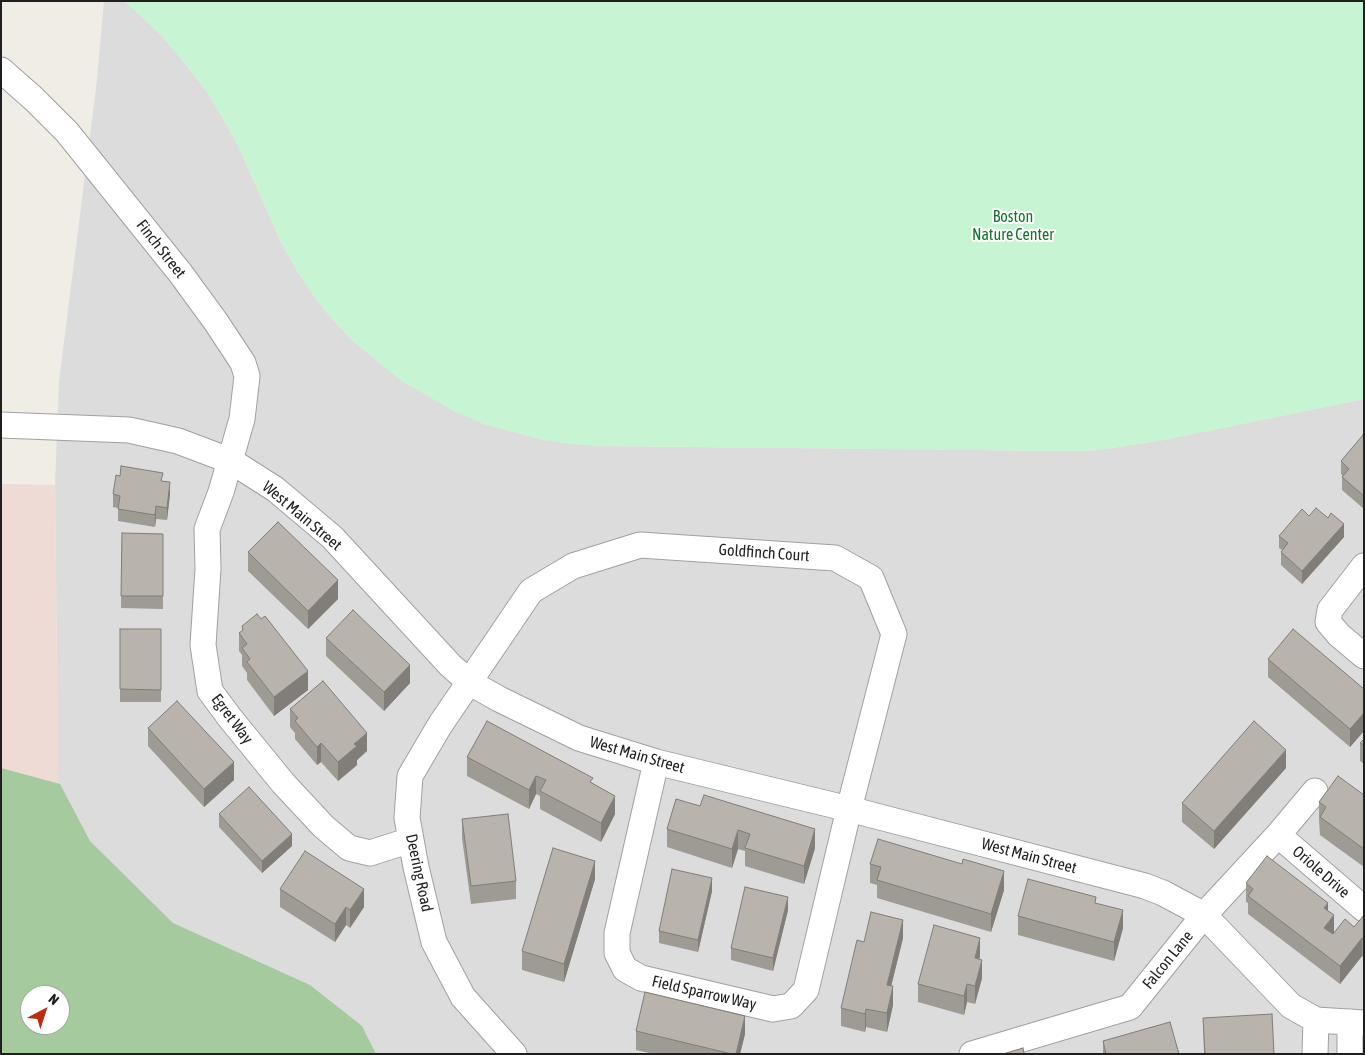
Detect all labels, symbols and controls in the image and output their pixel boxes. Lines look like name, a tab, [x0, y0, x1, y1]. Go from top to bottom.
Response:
park label: Boston Nature Center	[972, 207, 1054, 245]
street label: Finch Street	[132, 216, 190, 282]
street label: West Main Street	[258, 477, 346, 555]
street label: Goldfinch Court	[718, 540, 810, 566]
street label: Egret Way	[207, 690, 257, 748]
street label: West Main Street	[587, 732, 687, 778]
street label: Deering Road	[401, 832, 437, 914]
street label: West Main Street	[979, 834, 1079, 878]
street label: Oriole Drive	[1288, 842, 1354, 902]
street label: Falcon Lane	[1139, 927, 1197, 993]
street label: Field Sparrow Way	[650, 972, 758, 1014]
north arrow	[20, 985, 70, 1035]
text: N	[46, 990, 62, 1008]

